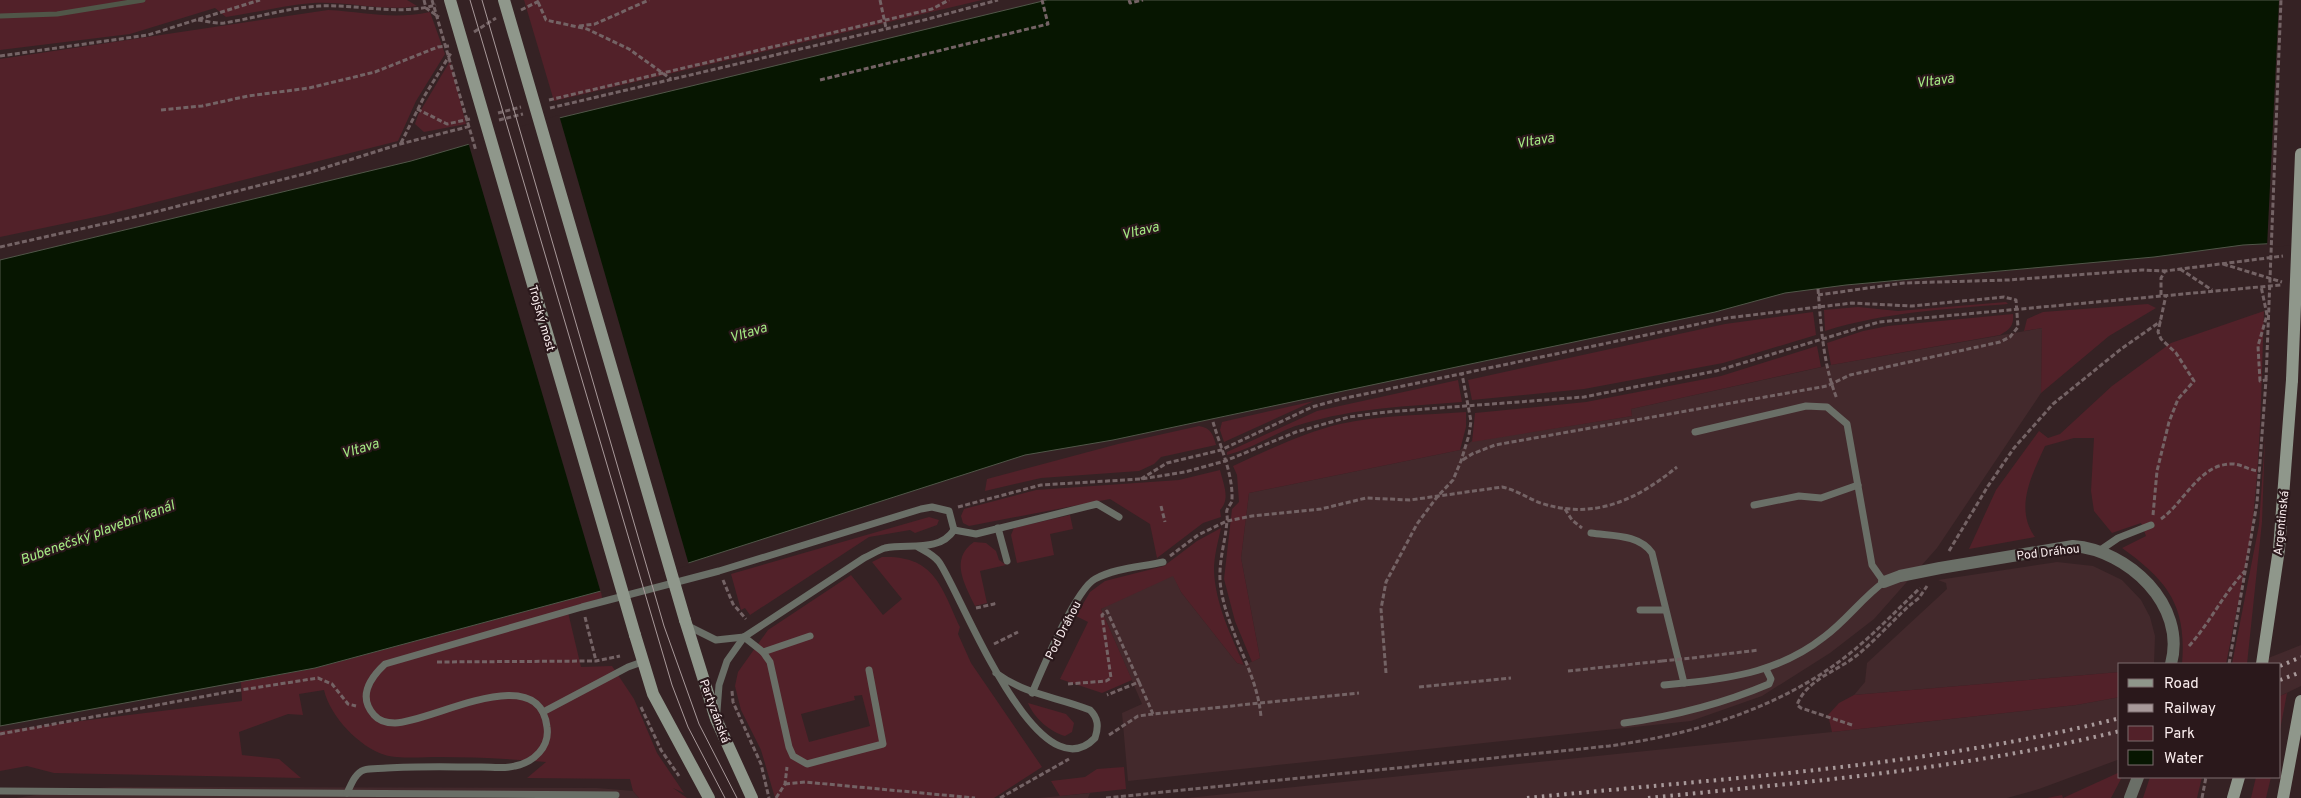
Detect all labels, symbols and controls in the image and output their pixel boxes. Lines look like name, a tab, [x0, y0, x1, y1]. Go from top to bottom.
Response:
water label: Vltava	[1915, 70, 1956, 93]
water label: Vltava	[1515, 130, 1556, 153]
water label: Vltava	[1120, 219, 1162, 244]
street label: Trojský most	[524, 283, 558, 353]
water label: Vltava	[728, 320, 770, 347]
water label: Vltava	[340, 436, 382, 463]
street label: Argentinská	[2271, 490, 2293, 556]
water label: Bubenečský plavební kanál	[18, 497, 178, 569]
street label: Pod Dráhou	[2016, 541, 2081, 565]
street label: Pod Dráhou	[1042, 598, 1085, 662]
legend	[2118, 663, 2281, 778]
text: Road	[2164, 675, 2199, 694]
street label: Partyzánská	[695, 677, 733, 745]
text: Railway	[2164, 700, 2216, 719]
text: Park	[2164, 725, 2195, 744]
text: Water	[2164, 750, 2204, 769]

